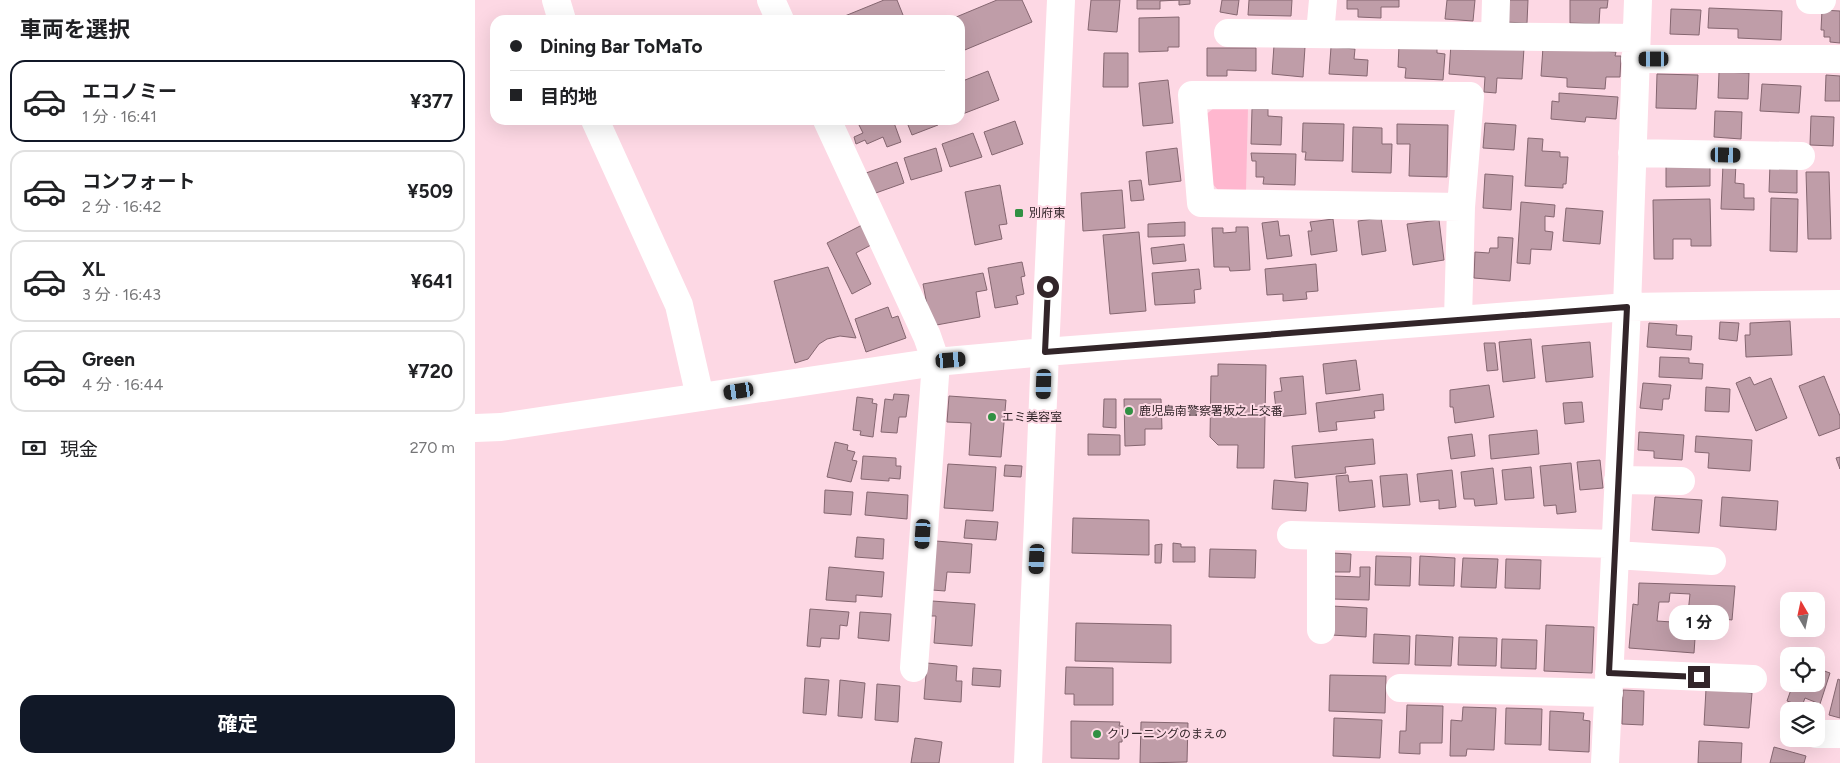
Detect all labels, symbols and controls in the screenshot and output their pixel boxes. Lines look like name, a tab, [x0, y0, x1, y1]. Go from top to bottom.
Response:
text: 車両を選択	[20, 16, 130, 43]
text: Dining Bar ToMaTo	[540, 35, 702, 58]
car	[1639, 52, 1669, 67]
icon: car	[22, 79, 67, 124]
text: エコノミー	[82, 80, 177, 103]
text: 目的地	[540, 85, 597, 108]
text: ¥377	[410, 90, 453, 113]
text: 1 分 · 16:41	[82, 107, 157, 126]
car	[1710, 147, 1741, 163]
icon: car	[22, 169, 67, 214]
text: コンフォート	[82, 170, 195, 193]
text: ¥509	[407, 180, 453, 203]
text: 2 分 · 16:42	[82, 197, 161, 216]
place label: 別府東	[1029, 206, 1065, 220]
marker: 別府東	[1013, 207, 1025, 219]
text: XL	[82, 258, 105, 281]
icon: car	[22, 259, 67, 304]
text: ¥641	[411, 270, 453, 293]
route start	[1037, 276, 1059, 298]
text: 3 分 · 16:43	[82, 285, 161, 304]
text: Green	[82, 348, 135, 371]
icon: car	[22, 349, 67, 394]
car	[935, 351, 966, 369]
text: ¥720	[408, 360, 453, 383]
car	[1035, 369, 1052, 399]
text: 4 分 · 16:44	[82, 375, 163, 394]
car	[723, 381, 754, 401]
place label: 鹿児島南警察署坂之上交番	[1139, 404, 1283, 418]
marker: 鹿児島南警察署坂之上交番	[1123, 405, 1135, 417]
place label: エミ美容室	[1002, 410, 1062, 424]
marker: エミ美容室	[986, 411, 998, 423]
icon: cash	[20, 434, 48, 462]
text: 現金	[60, 438, 98, 461]
text: 270 m	[410, 438, 455, 457]
car	[914, 519, 931, 549]
car	[1028, 544, 1045, 574]
north arrow	[1780, 592, 1825, 638]
map controls	[1780, 592, 1825, 747]
callout: 1 分	[1669, 604, 1729, 640]
text: 1 分	[1686, 613, 1712, 632]
button: locate	[1780, 647, 1825, 692]
route end	[1688, 666, 1710, 688]
button: 確定	[20, 695, 455, 753]
button: layers	[1780, 702, 1825, 747]
place label: クリーニングのまえの	[1107, 727, 1227, 741]
marker: クリーニングのまえの	[1091, 728, 1103, 740]

